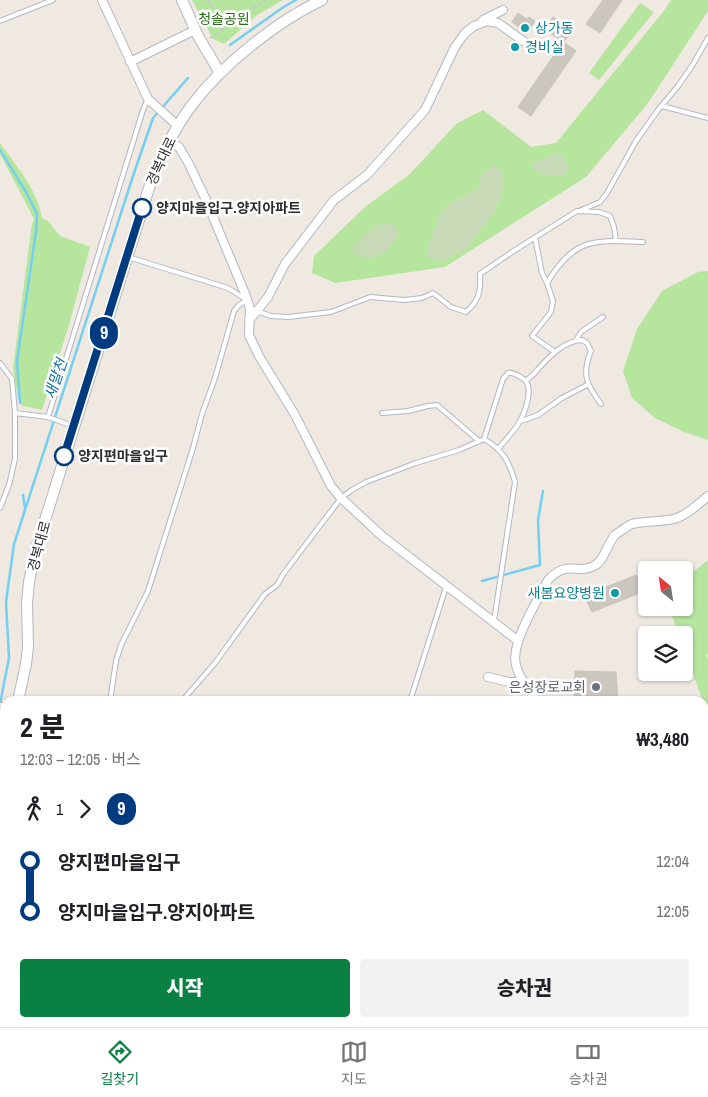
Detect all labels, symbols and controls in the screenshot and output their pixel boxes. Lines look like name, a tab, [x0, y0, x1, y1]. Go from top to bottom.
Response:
park label: 청솔공원	[198, 10, 250, 28]
place label: 상가동	[535, 19, 574, 37]
marker: 상가동	[519, 22, 531, 34]
place label: 경비실	[525, 38, 564, 56]
marker: 경비실	[509, 41, 521, 53]
street label: 경복대로	[142, 134, 180, 188]
marker: 양지마을입구.양지아파트	[132, 198, 152, 218]
place label: 양지마을입구.양지아파트	[156, 199, 301, 217]
line badge: 9	[88, 317, 120, 349]
text: 9	[100, 320, 108, 345]
water label: 새말천	[39, 354, 73, 402]
marker: 양지편마을입구	[54, 446, 74, 466]
place label: 양지편마을입구	[78, 447, 168, 465]
street label: 경복대로	[24, 519, 54, 573]
north arrow	[638, 561, 692, 616]
map controls	[638, 561, 693, 681]
place label: 새봄요양병원	[528, 584, 605, 602]
marker: 새봄요양병원	[609, 587, 621, 599]
button: layers	[638, 626, 693, 681]
place label: 은성장로교회	[509, 678, 586, 696]
marker: 은성장로교회	[590, 681, 602, 693]
text: 2 분	[20, 708, 65, 746]
text: ₩3,480	[636, 726, 689, 752]
text: 12:03 – 12:05 · 버스	[20, 748, 141, 770]
icon: walk	[20, 795, 48, 823]
icon: forward	[71, 795, 99, 823]
text: 9	[117, 796, 126, 821]
text: 1	[56, 798, 63, 820]
text: 양지편마을입구	[58, 849, 180, 875]
text: 12:04	[656, 850, 689, 872]
text: 양지마을입구.양지아파트	[58, 899, 255, 925]
text: 12:05	[656, 900, 689, 922]
button: 시작	[20, 959, 350, 1017]
button: 승차권	[360, 959, 689, 1017]
tab: 길찾기	[100, 1038, 139, 1088]
tab: 지도	[340, 1038, 368, 1088]
tab: 승차권	[569, 1038, 608, 1088]

